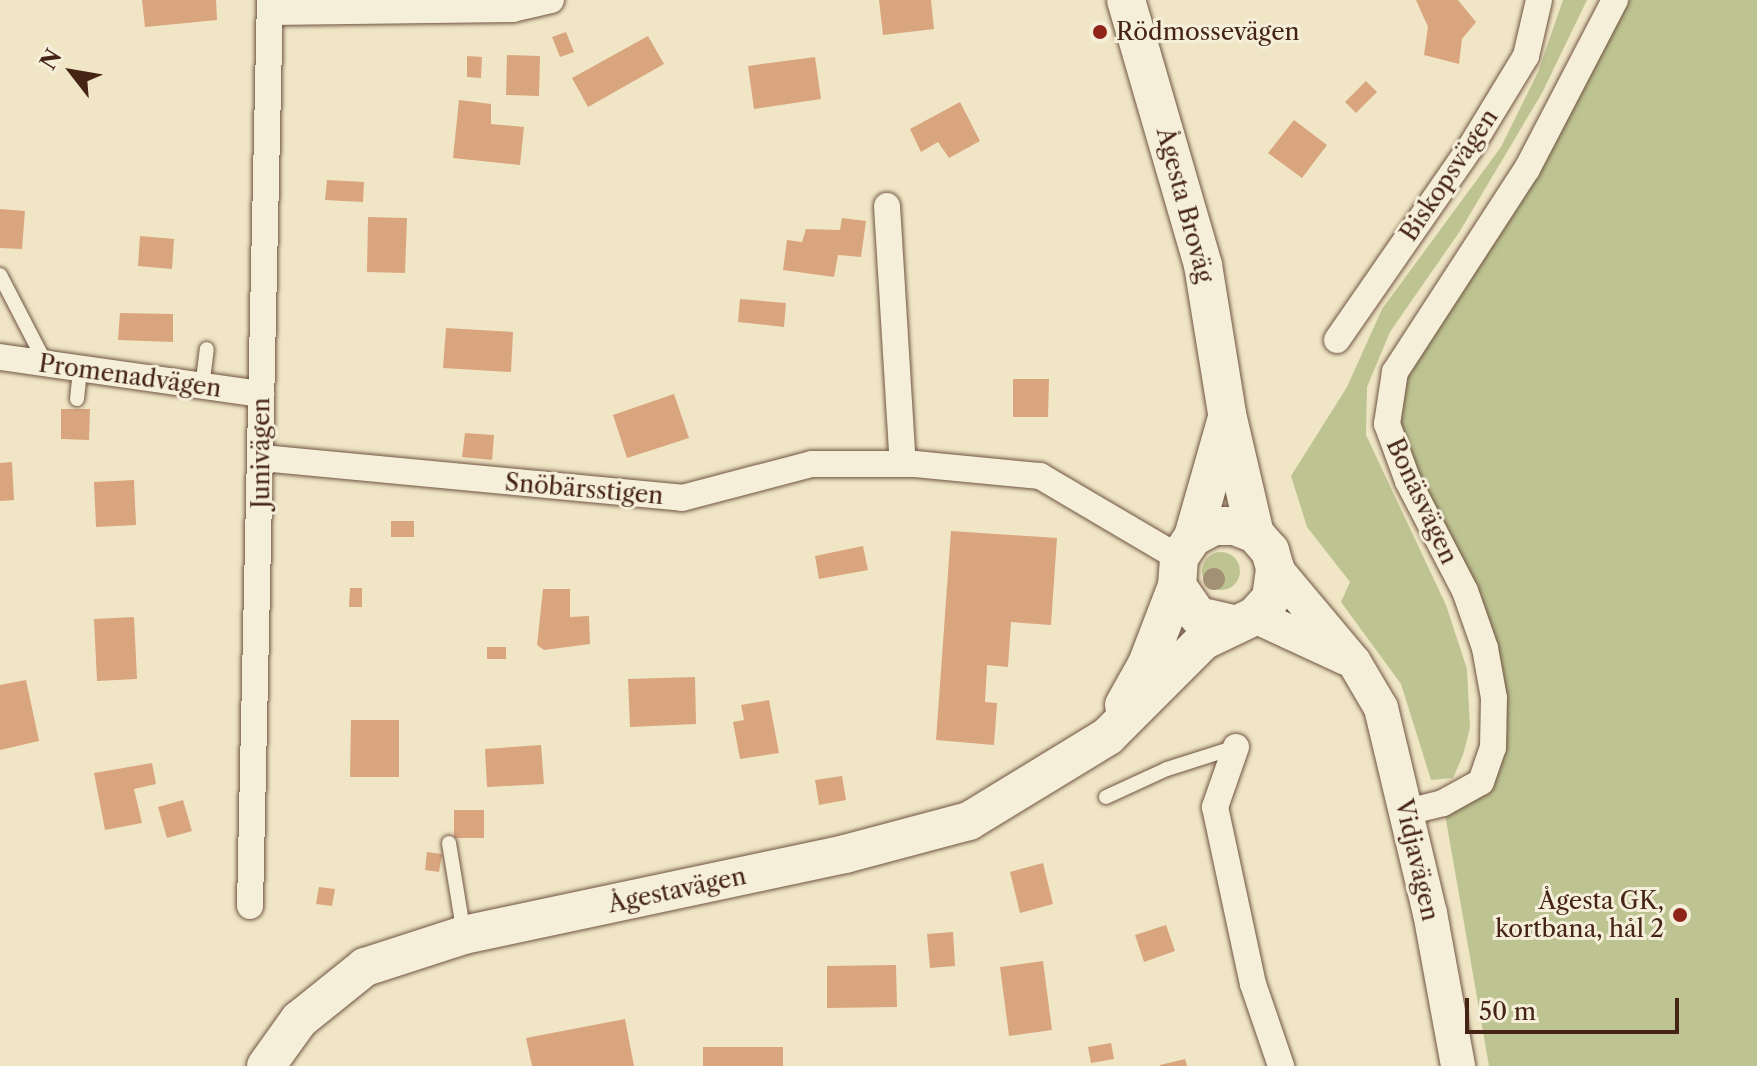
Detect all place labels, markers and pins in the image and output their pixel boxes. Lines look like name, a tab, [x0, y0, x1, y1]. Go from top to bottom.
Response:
place label: Rödmossevägen	[1116, 18, 1300, 46]
marker: Rödmossevägen	[1091, 23, 1109, 41]
place label: Ågesta GK, kortbana, hål 2	[1495, 887, 1664, 943]
marker: Ågesta GK, kortbana, hål 2	[1671, 906, 1689, 924]

